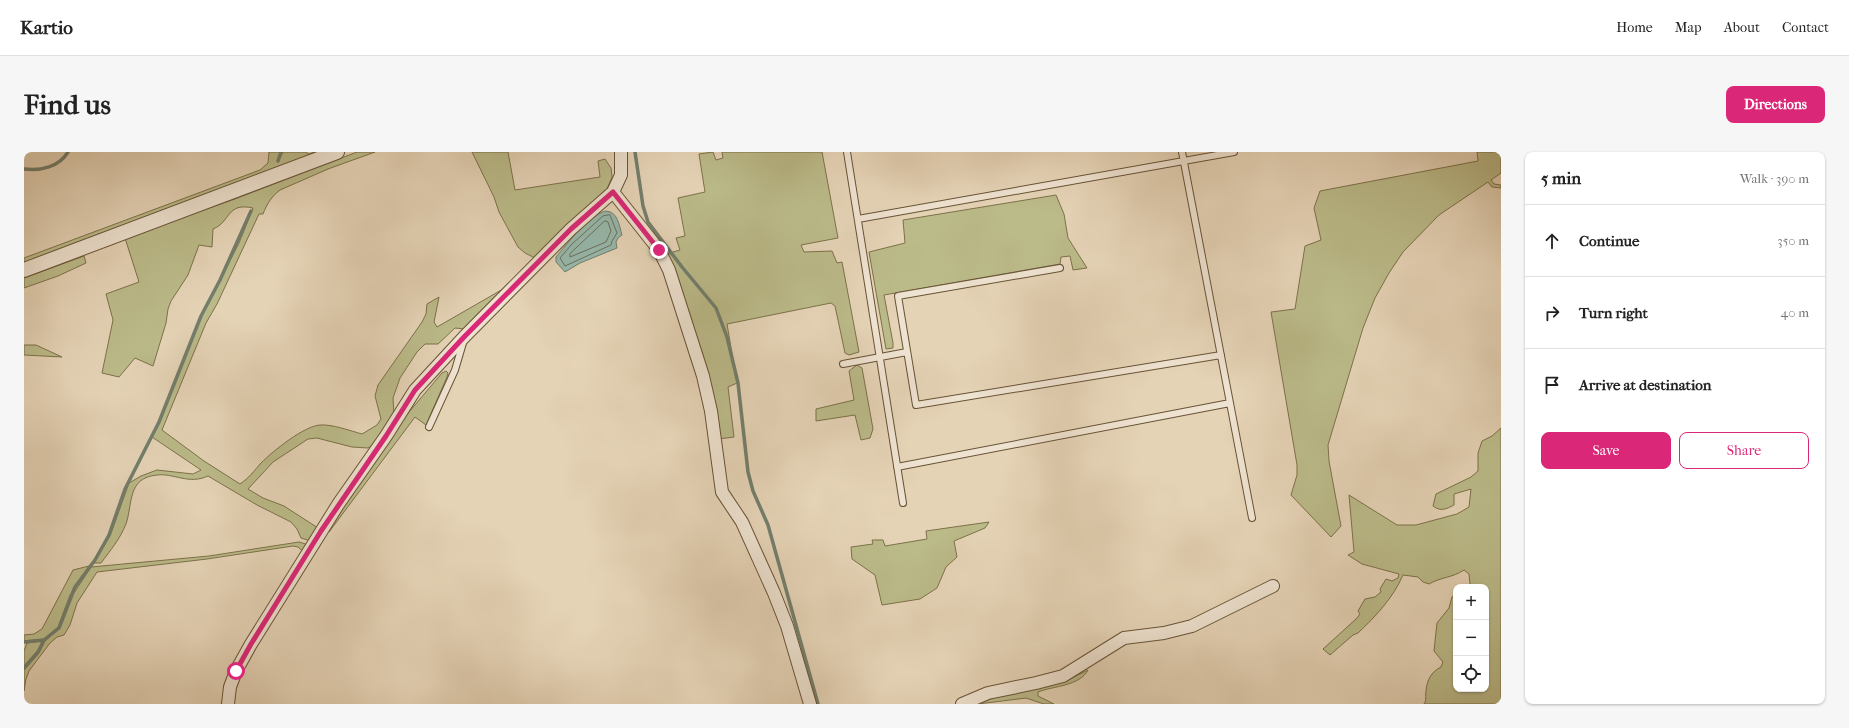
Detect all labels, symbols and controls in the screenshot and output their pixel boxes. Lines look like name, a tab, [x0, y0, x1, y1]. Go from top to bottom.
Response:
text: Kartio	[20, 17, 73, 39]
text: Home	[1616, 19, 1653, 36]
text: Map	[1675, 19, 1702, 36]
text: About	[1724, 19, 1760, 36]
text: Contact	[1782, 19, 1829, 36]
button: Directions	[1726, 86, 1825, 123]
text: Find us	[24, 88, 111, 121]
text: 5 min	[1541, 168, 1581, 188]
text: Walk · 390 m	[1740, 171, 1809, 186]
icon: ahead	[1541, 230, 1563, 252]
text: Continue	[1579, 232, 1639, 250]
text: 350 m	[1777, 233, 1809, 248]
route end	[650, 241, 668, 259]
icon: right	[1541, 302, 1563, 324]
text: Turn right	[1579, 304, 1648, 322]
text: 40 m	[1781, 305, 1809, 320]
icon: arrive	[1541, 374, 1563, 396]
text: Arrive at destination	[1579, 376, 1711, 394]
button: Save	[1541, 432, 1671, 469]
button: Share	[1679, 432, 1809, 469]
map controls	[1453, 584, 1489, 692]
button: +	[1453, 584, 1489, 620]
button: −	[1453, 620, 1489, 656]
button: locate	[1453, 656, 1489, 692]
route start	[227, 662, 245, 680]

